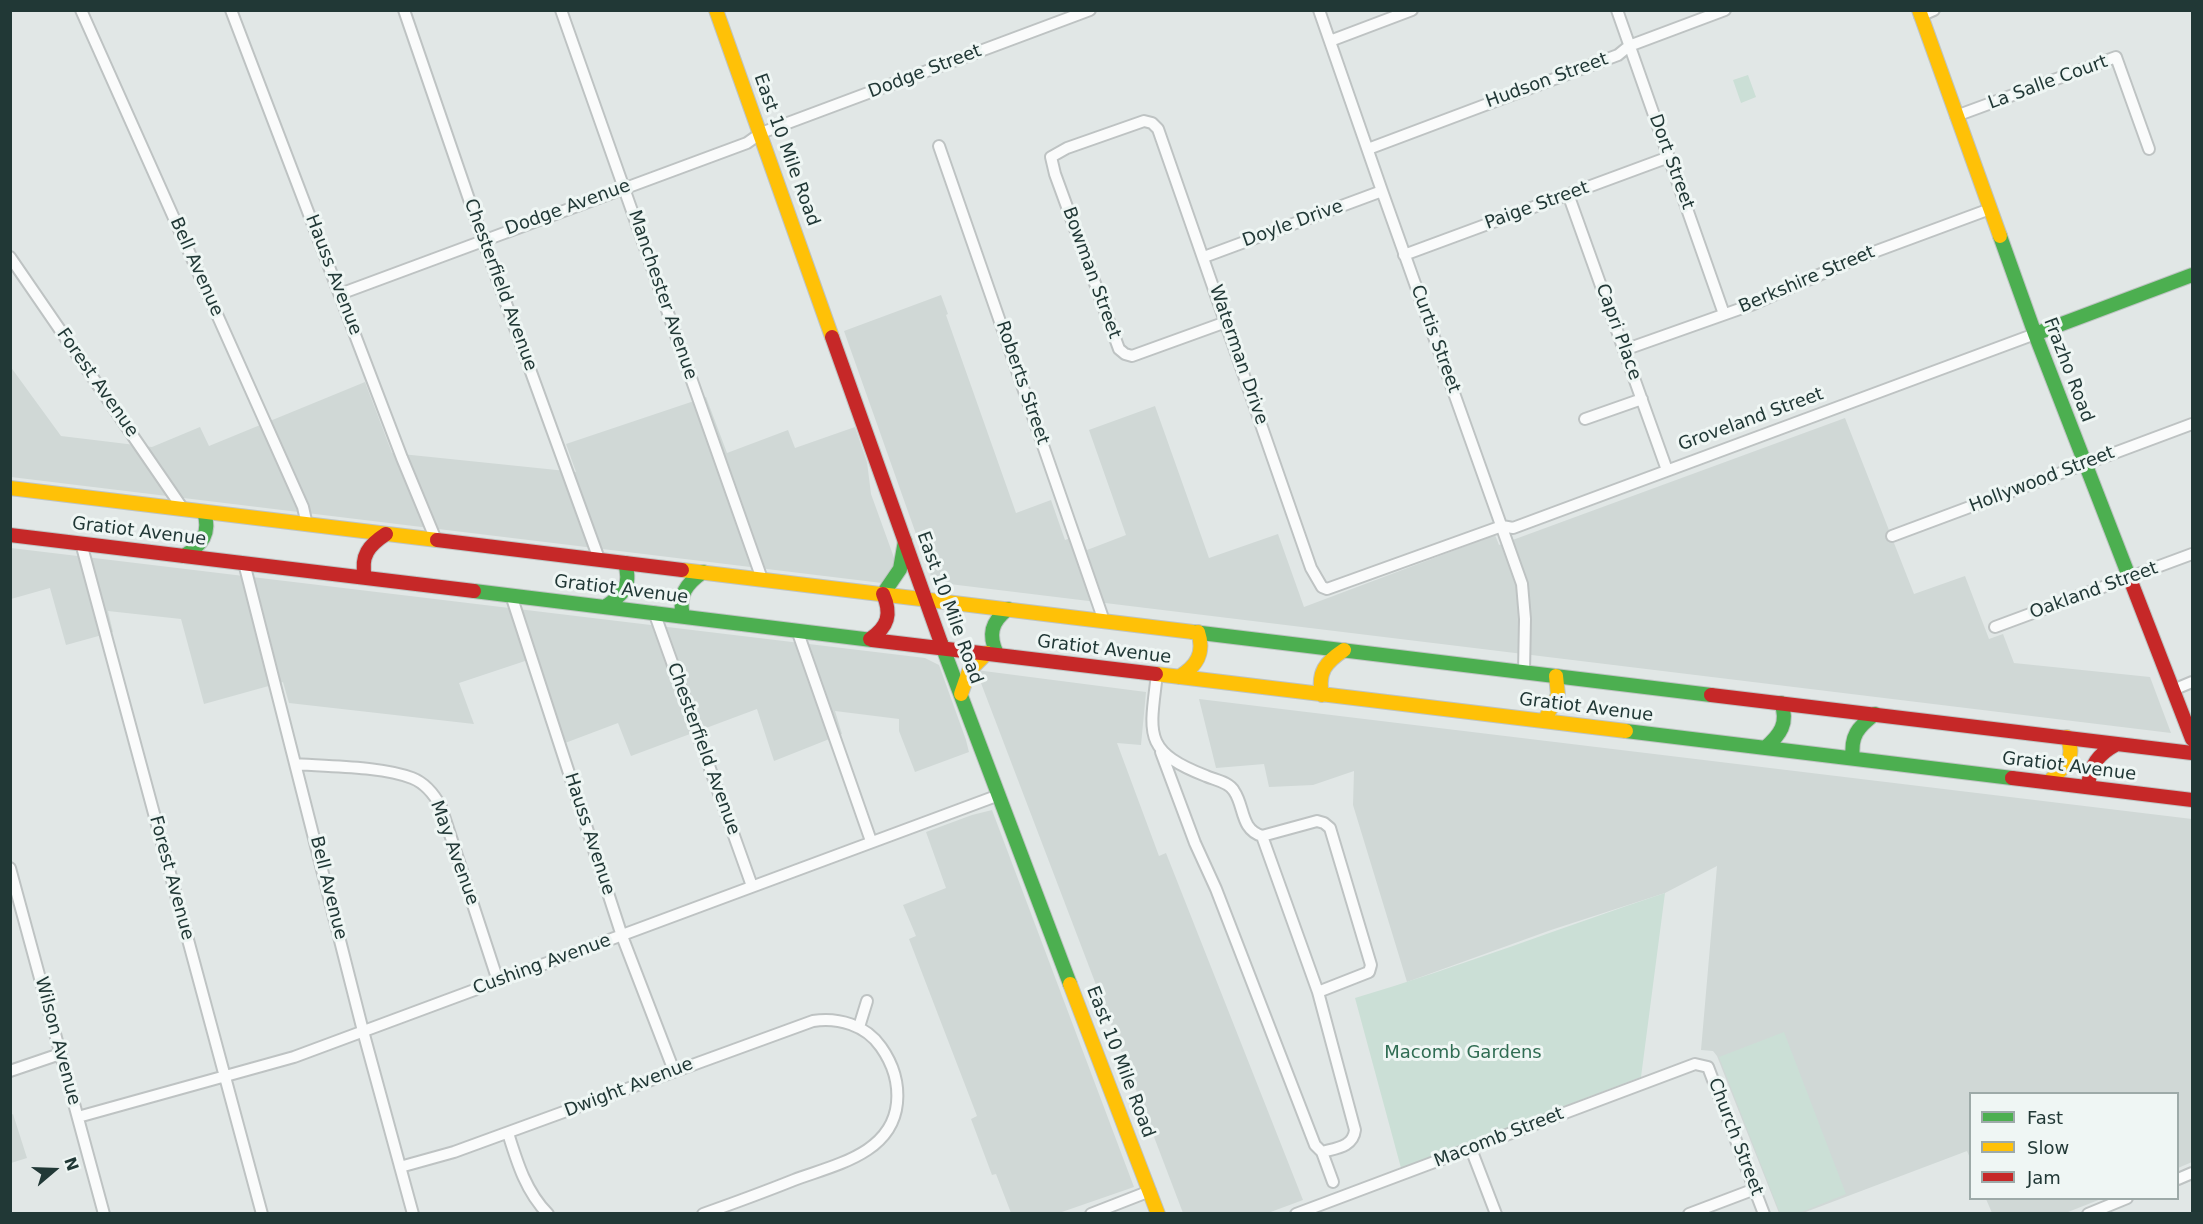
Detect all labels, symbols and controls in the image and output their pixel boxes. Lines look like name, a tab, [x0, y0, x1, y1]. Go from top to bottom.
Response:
street label: Dodge Street	[865, 41, 985, 103]
street label: Hudson Street	[1483, 49, 1611, 113]
street label: La Salle Court	[1985, 51, 2111, 115]
street label: East 10 Mile Road	[748, 71, 824, 229]
street label: Dort Street	[1644, 111, 1698, 213]
street label: Dodge Avenue	[503, 175, 633, 241]
street label: Paige Street	[1482, 177, 1592, 235]
street label: Chesterfield Avenue	[459, 196, 541, 374]
street label: Doyle Drive	[1240, 196, 1346, 252]
street label: Bowman Street	[1057, 204, 1125, 342]
street label: Manchester Avenue	[623, 207, 701, 383]
street label: Hauss Avenue	[300, 212, 366, 338]
street label: Bell Avenue	[165, 214, 227, 320]
street label: Berkshire Street	[1736, 242, 1878, 318]
street label: Capri Place	[1591, 281, 1645, 383]
street label: Waterman Drive	[1204, 282, 1272, 428]
street label: Curtis Street	[1405, 282, 1465, 396]
street label: Frazho Road	[2038, 315, 2098, 425]
street label: Roberts Street	[991, 318, 1053, 448]
street label: Forest Avenue	[51, 324, 143, 442]
street label: Groveland Street	[1675, 384, 1827, 456]
street label: Hollywood Street	[1966, 442, 2118, 518]
street label: Gratiot Avenue	[71, 513, 207, 551]
street label: East 10 Mile Road	[911, 529, 987, 687]
street label: Oakland Street	[2027, 558, 2161, 624]
street label: Gratiot Avenue	[553, 571, 689, 609]
street label: Gratiot Avenue	[1036, 631, 1172, 669]
street label: Chesterfield Avenue	[662, 660, 744, 838]
street label: Gratiot Avenue	[1518, 689, 1654, 727]
street label: Gratiot Avenue	[2001, 748, 2137, 786]
street label: Hauss Avenue	[559, 770, 619, 898]
street label: May Avenue	[425, 798, 483, 908]
street label: Forest Avenue	[144, 813, 198, 943]
street label: Bell Avenue	[305, 834, 351, 942]
street label: Cushing Avenue	[470, 930, 614, 1000]
street label: Wilson Avenue	[30, 975, 84, 1107]
street label: East 10 Mile Road	[1081, 983, 1159, 1141]
park label: Macomb Gardens	[1384, 1042, 1542, 1064]
street label: Dwight Avenue	[562, 1054, 696, 1122]
street label: Church Street	[1703, 1075, 1767, 1199]
legend	[1969, 1092, 2179, 1200]
street label: Macomb Street	[1431, 1103, 1567, 1173]
text: Fast	[2027, 1107, 2063, 1128]
text: Slow	[2027, 1137, 2069, 1158]
north arrow	[24, 1140, 84, 1200]
text: N	[60, 1155, 83, 1173]
text: Jam	[2027, 1167, 2061, 1188]

